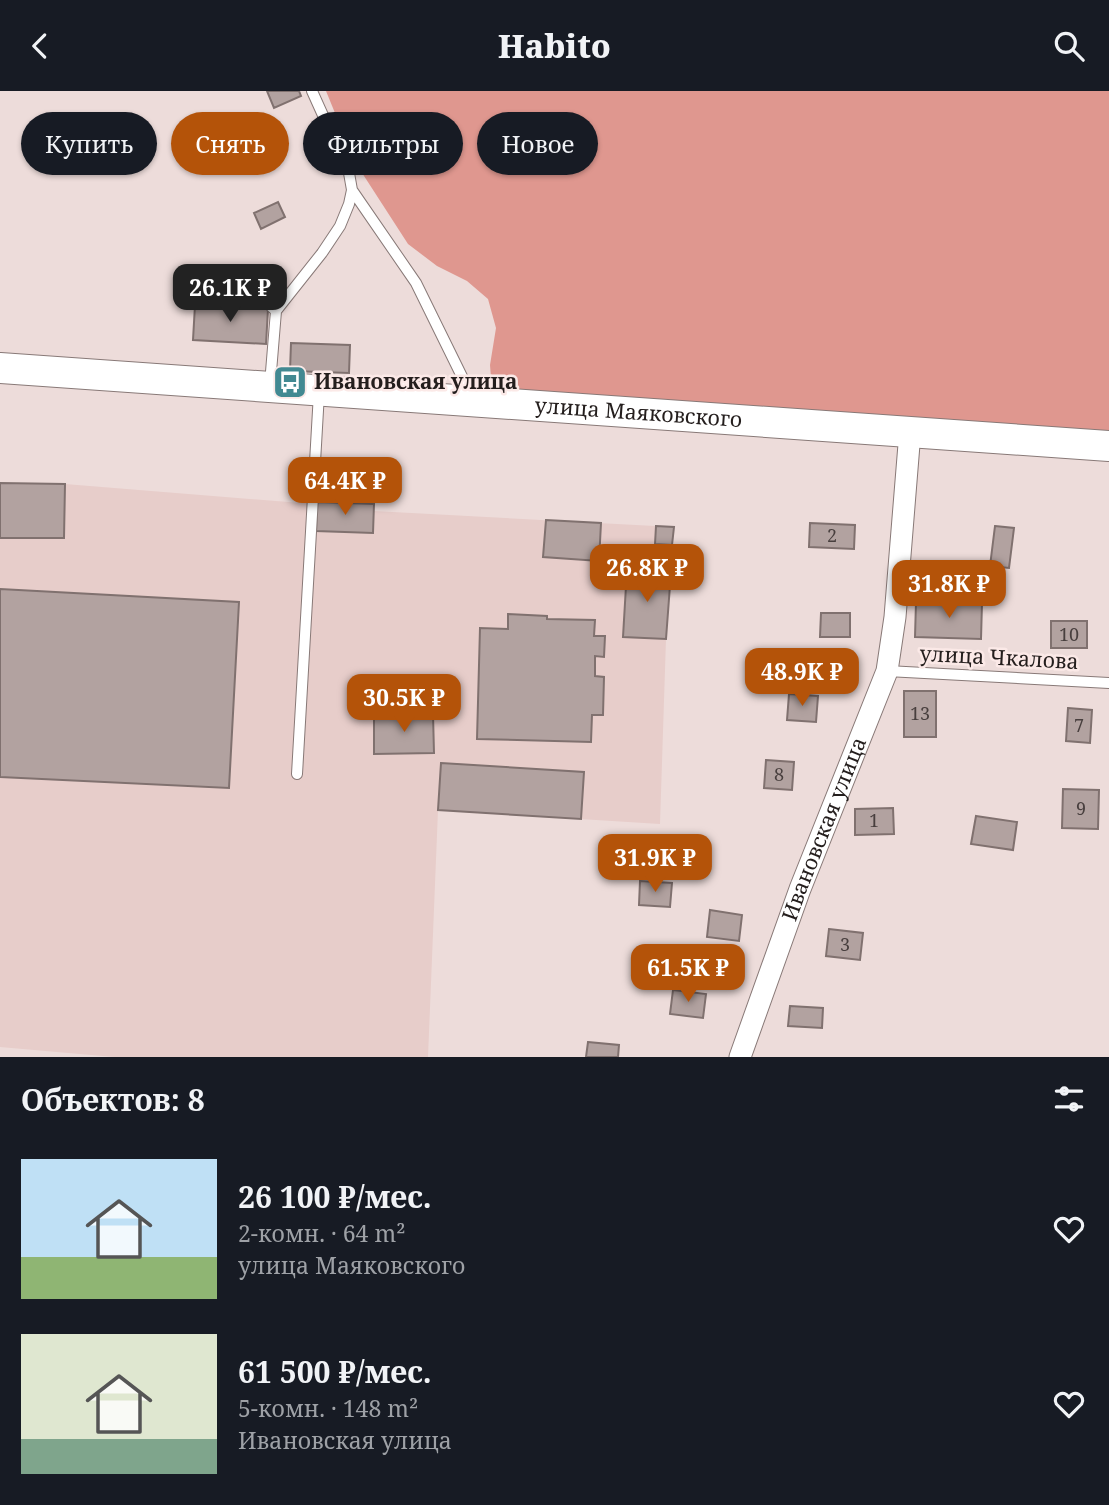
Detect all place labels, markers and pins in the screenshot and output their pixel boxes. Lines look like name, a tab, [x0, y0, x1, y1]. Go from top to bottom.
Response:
pin: 26.1K ₽	[165, 265, 295, 324]
bus stop icon: Ивановская улица	[271, 363, 309, 401]
place label: Ивановская улица	[314, 367, 517, 395]
pin: 64.4K ₽	[280, 457, 410, 517]
pin: 26.8K ₽	[582, 545, 712, 604]
pin: 31.8K ₽	[884, 561, 1014, 620]
pin: 48.9K ₽	[737, 649, 867, 708]
pin: 30.5K ₽	[339, 675, 469, 734]
pin: 31.9K ₽	[590, 835, 720, 894]
pin: 61.5K ₽	[623, 944, 753, 1004]

